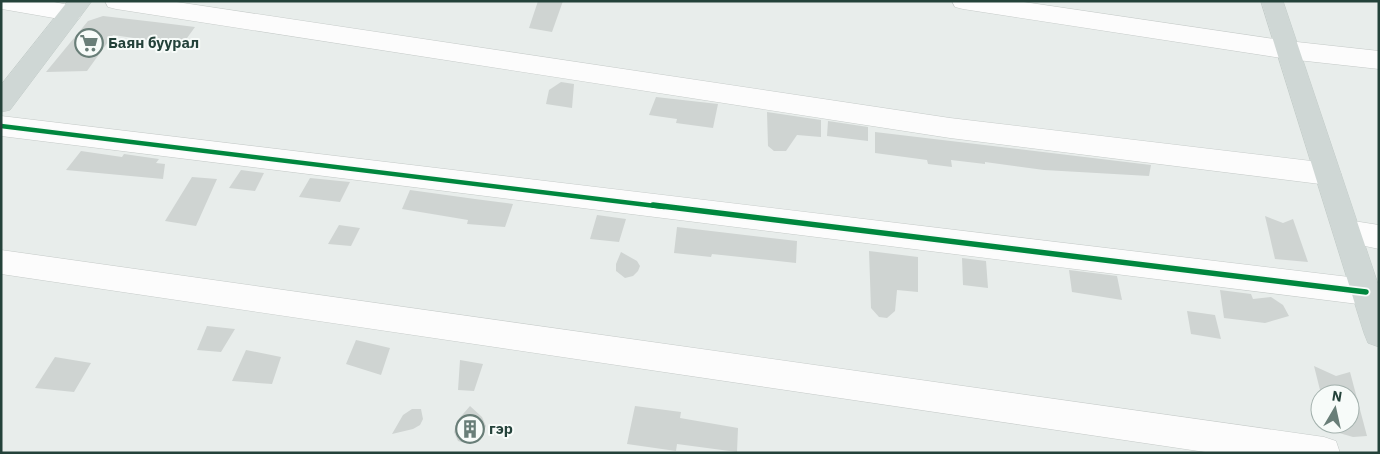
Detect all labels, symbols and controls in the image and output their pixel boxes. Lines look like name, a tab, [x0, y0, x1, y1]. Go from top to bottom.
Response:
supermarket icon: Баян буурал	[74, 28, 104, 58]
place label: Баян буурал	[108, 33, 199, 52]
north arrow	[1310, 384, 1360, 434]
text: N	[1331, 386, 1343, 406]
building icon: гэр	[455, 414, 485, 444]
place label: гэр	[489, 419, 513, 438]

